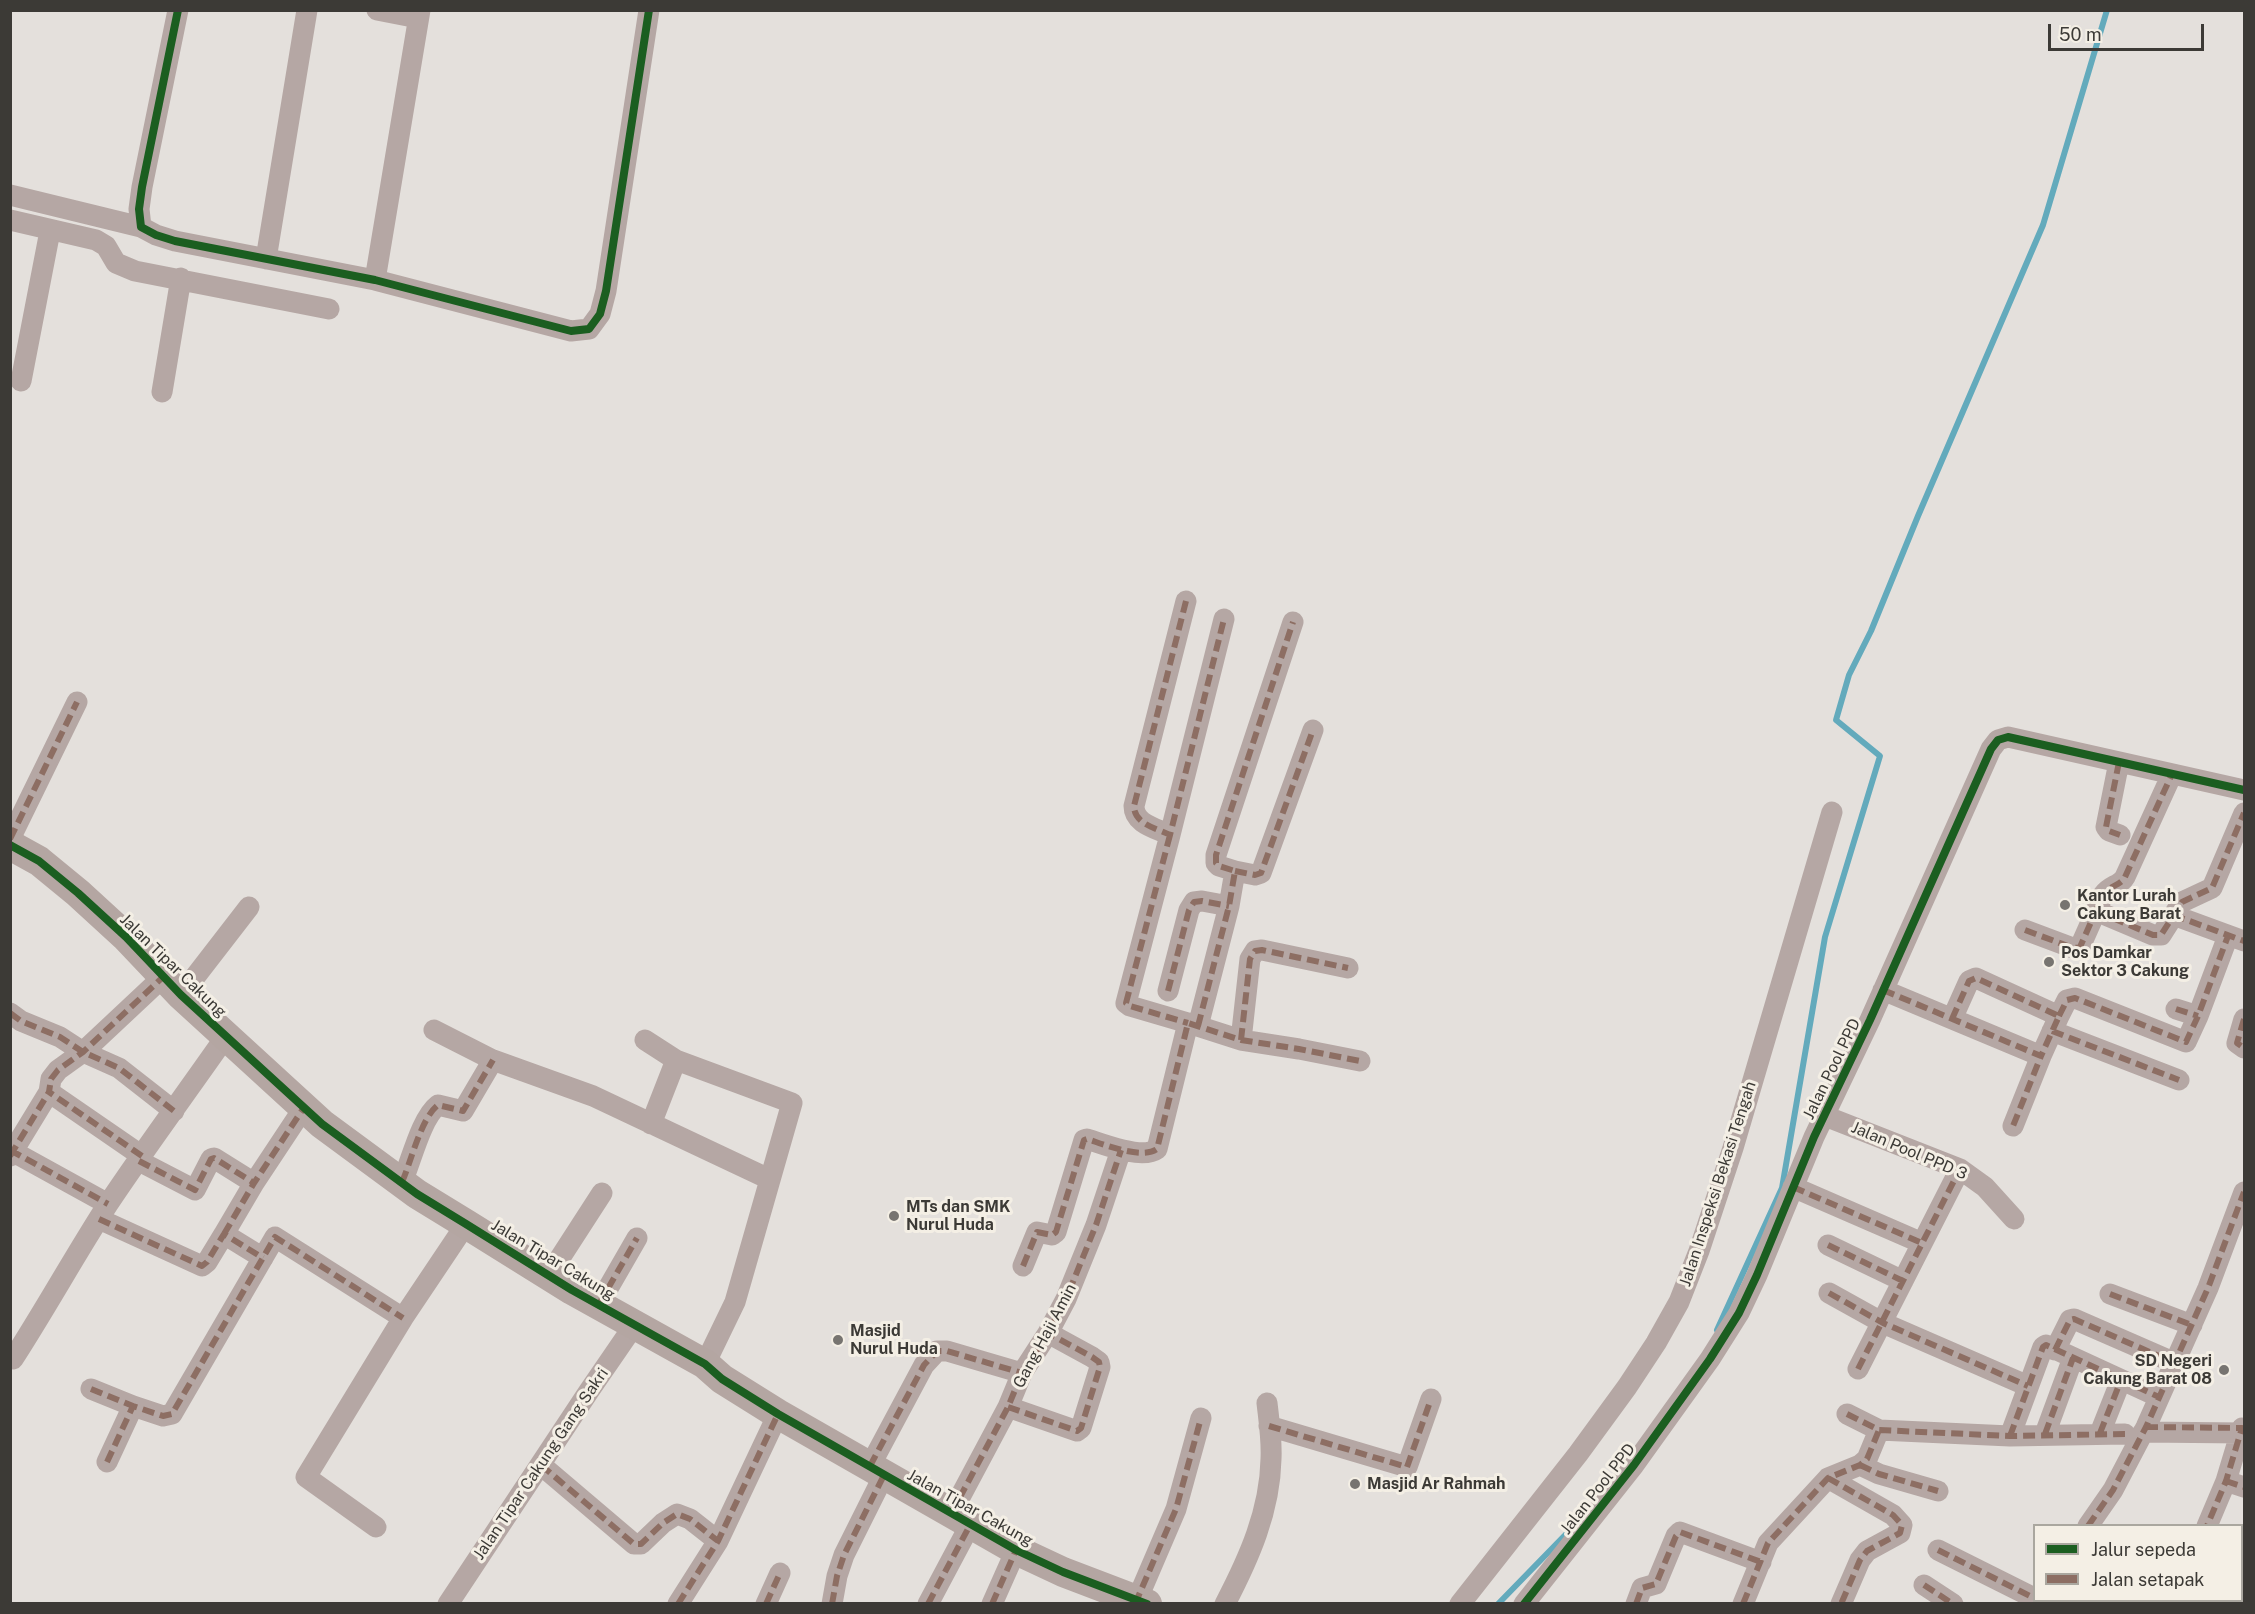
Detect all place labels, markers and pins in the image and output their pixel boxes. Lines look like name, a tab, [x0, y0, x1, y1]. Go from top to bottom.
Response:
place label: Kantor Lurah Cakung Barat	[2077, 886, 2181, 924]
marker: Kantor Lurah Cakung Barat	[2058, 898, 2072, 912]
place label: Pos Damkar Sektor 3 Cakung	[2061, 943, 2189, 981]
marker: Pos Damkar Sektor 3 Cakung	[2042, 955, 2056, 969]
place label: MTs dan SMK Nurul Huda	[906, 1197, 1010, 1235]
marker: MTs dan SMK Nurul Huda	[887, 1209, 901, 1223]
place label: Masjid Nurul Huda	[850, 1321, 938, 1359]
marker: Masjid Nurul Huda	[831, 1333, 845, 1347]
place label: SD Negeri Cakung Barat 08	[2083, 1351, 2212, 1389]
marker: SD Negeri Cakung Barat 08	[2217, 1363, 2231, 1377]
place label: Masjid Ar Rahmah	[1367, 1474, 1506, 1494]
marker: Masjid Ar Rahmah	[1348, 1477, 1362, 1491]

